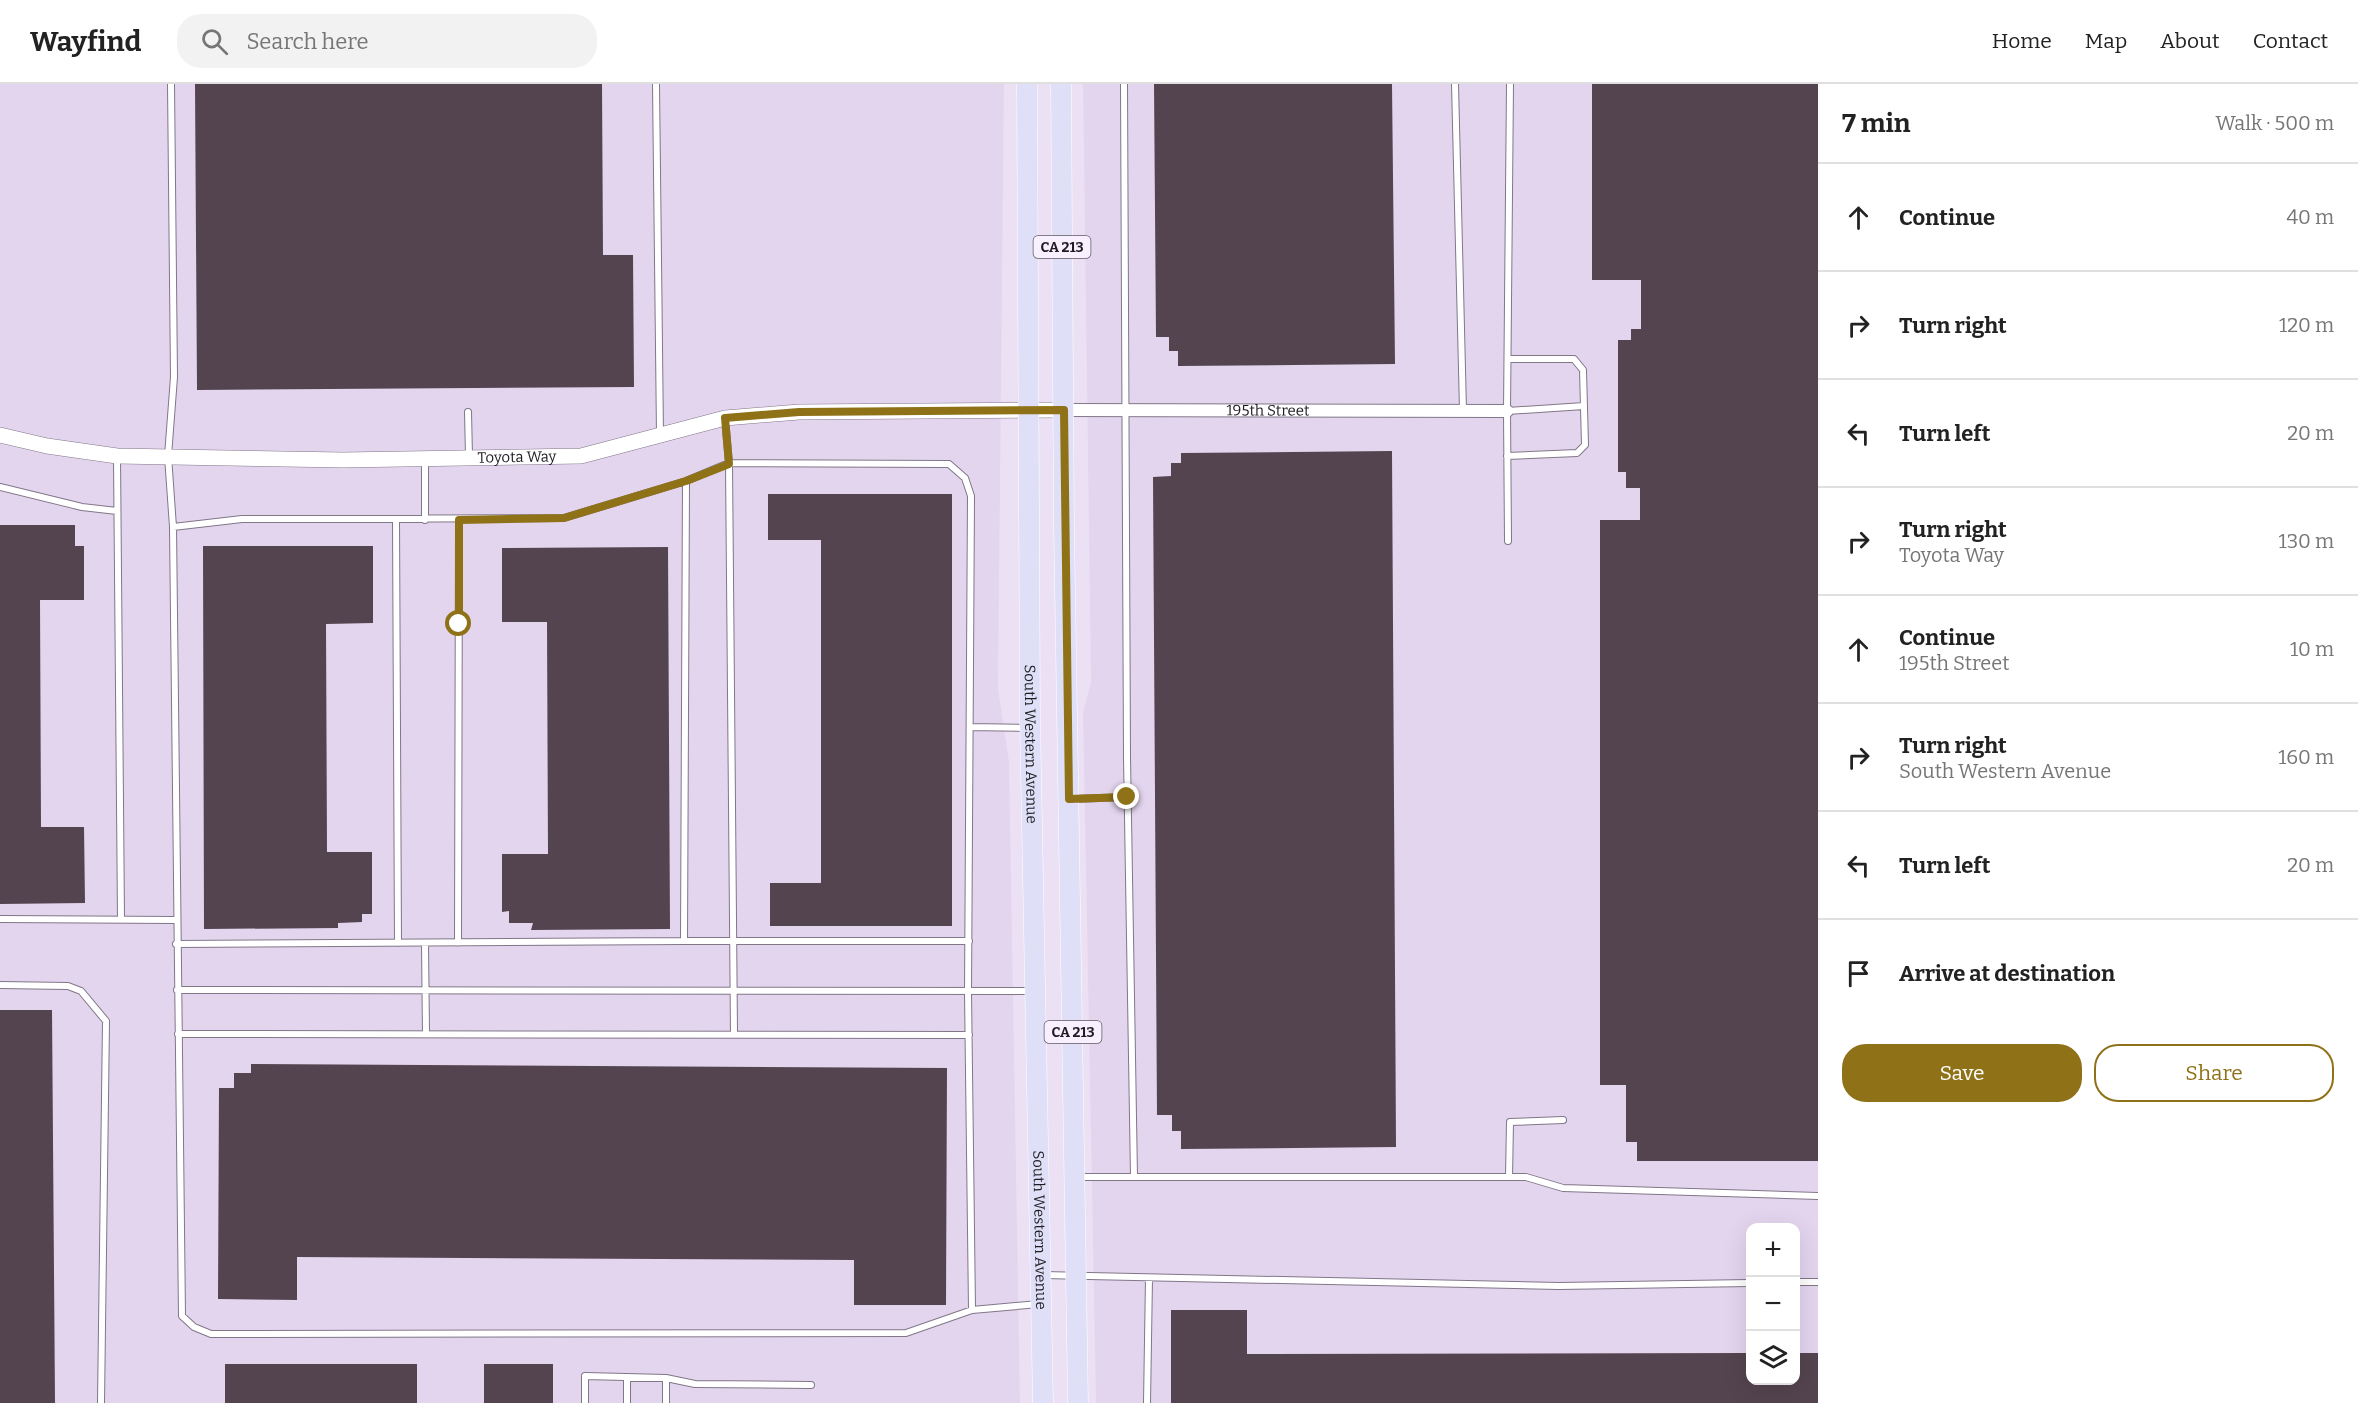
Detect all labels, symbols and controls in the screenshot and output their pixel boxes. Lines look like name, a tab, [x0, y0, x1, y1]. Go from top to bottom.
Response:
search box	[177, 14, 597, 68]
text: Wayfind	[30, 25, 141, 58]
icon: search	[198, 25, 231, 58]
text: Search here	[246, 28, 369, 55]
text: Home	[1992, 28, 2052, 54]
text: Map	[2085, 28, 2127, 54]
text: About	[2160, 28, 2220, 54]
text: Contact	[2253, 28, 2328, 54]
text: 7 min	[1842, 108, 1910, 139]
text: Walk · 500 m	[2216, 111, 2334, 135]
icon: ahead	[1842, 201, 1875, 234]
text: Continue	[1899, 204, 1995, 231]
text: 40 m	[2286, 205, 2334, 229]
road number: CA 213	[1034, 236, 1090, 258]
icon: right	[1842, 309, 1875, 342]
text: Turn right	[1899, 312, 2007, 339]
text: 120 m	[2279, 313, 2334, 337]
street label: 195th Street	[1227, 401, 1310, 420]
icon: left	[1842, 417, 1875, 450]
text: Turn left	[1899, 420, 1991, 447]
text: 20 m	[2287, 421, 2334, 445]
street label: Toyota Way	[477, 447, 557, 467]
text: Turn right	[1899, 516, 2007, 543]
icon: right	[1842, 525, 1875, 558]
text: 130 m	[2279, 529, 2334, 553]
text: Toyota Way	[1899, 543, 2004, 567]
route start	[445, 610, 471, 636]
text: Continue	[1899, 624, 1995, 651]
icon: ahead	[1842, 633, 1875, 666]
text: 10 m	[2290, 637, 2334, 661]
text: 195th Street	[1899, 651, 2009, 675]
street label: South Western Avenue	[1021, 664, 1041, 824]
text: Turn right	[1899, 732, 2007, 759]
icon: right	[1842, 741, 1875, 774]
text: 160 m	[2278, 745, 2334, 769]
text: South Western Avenue	[1899, 759, 2111, 783]
route end	[1113, 783, 1139, 809]
icon: left	[1842, 849, 1875, 882]
text: Turn left	[1899, 852, 1991, 879]
text: 20 m	[2287, 853, 2334, 877]
icon: arrive	[1842, 957, 1875, 990]
text: Arrive at destination	[1899, 960, 2115, 987]
road number: CA 213	[1044, 1021, 1102, 1043]
button: Save	[1842, 1044, 2082, 1102]
button: Share	[2094, 1044, 2334, 1102]
street label: South Western Avenue	[1029, 1150, 1050, 1310]
map controls	[1746, 1223, 1800, 1385]
button: +	[1746, 1223, 1800, 1277]
button: −	[1746, 1277, 1800, 1331]
button: layers	[1746, 1331, 1800, 1385]

